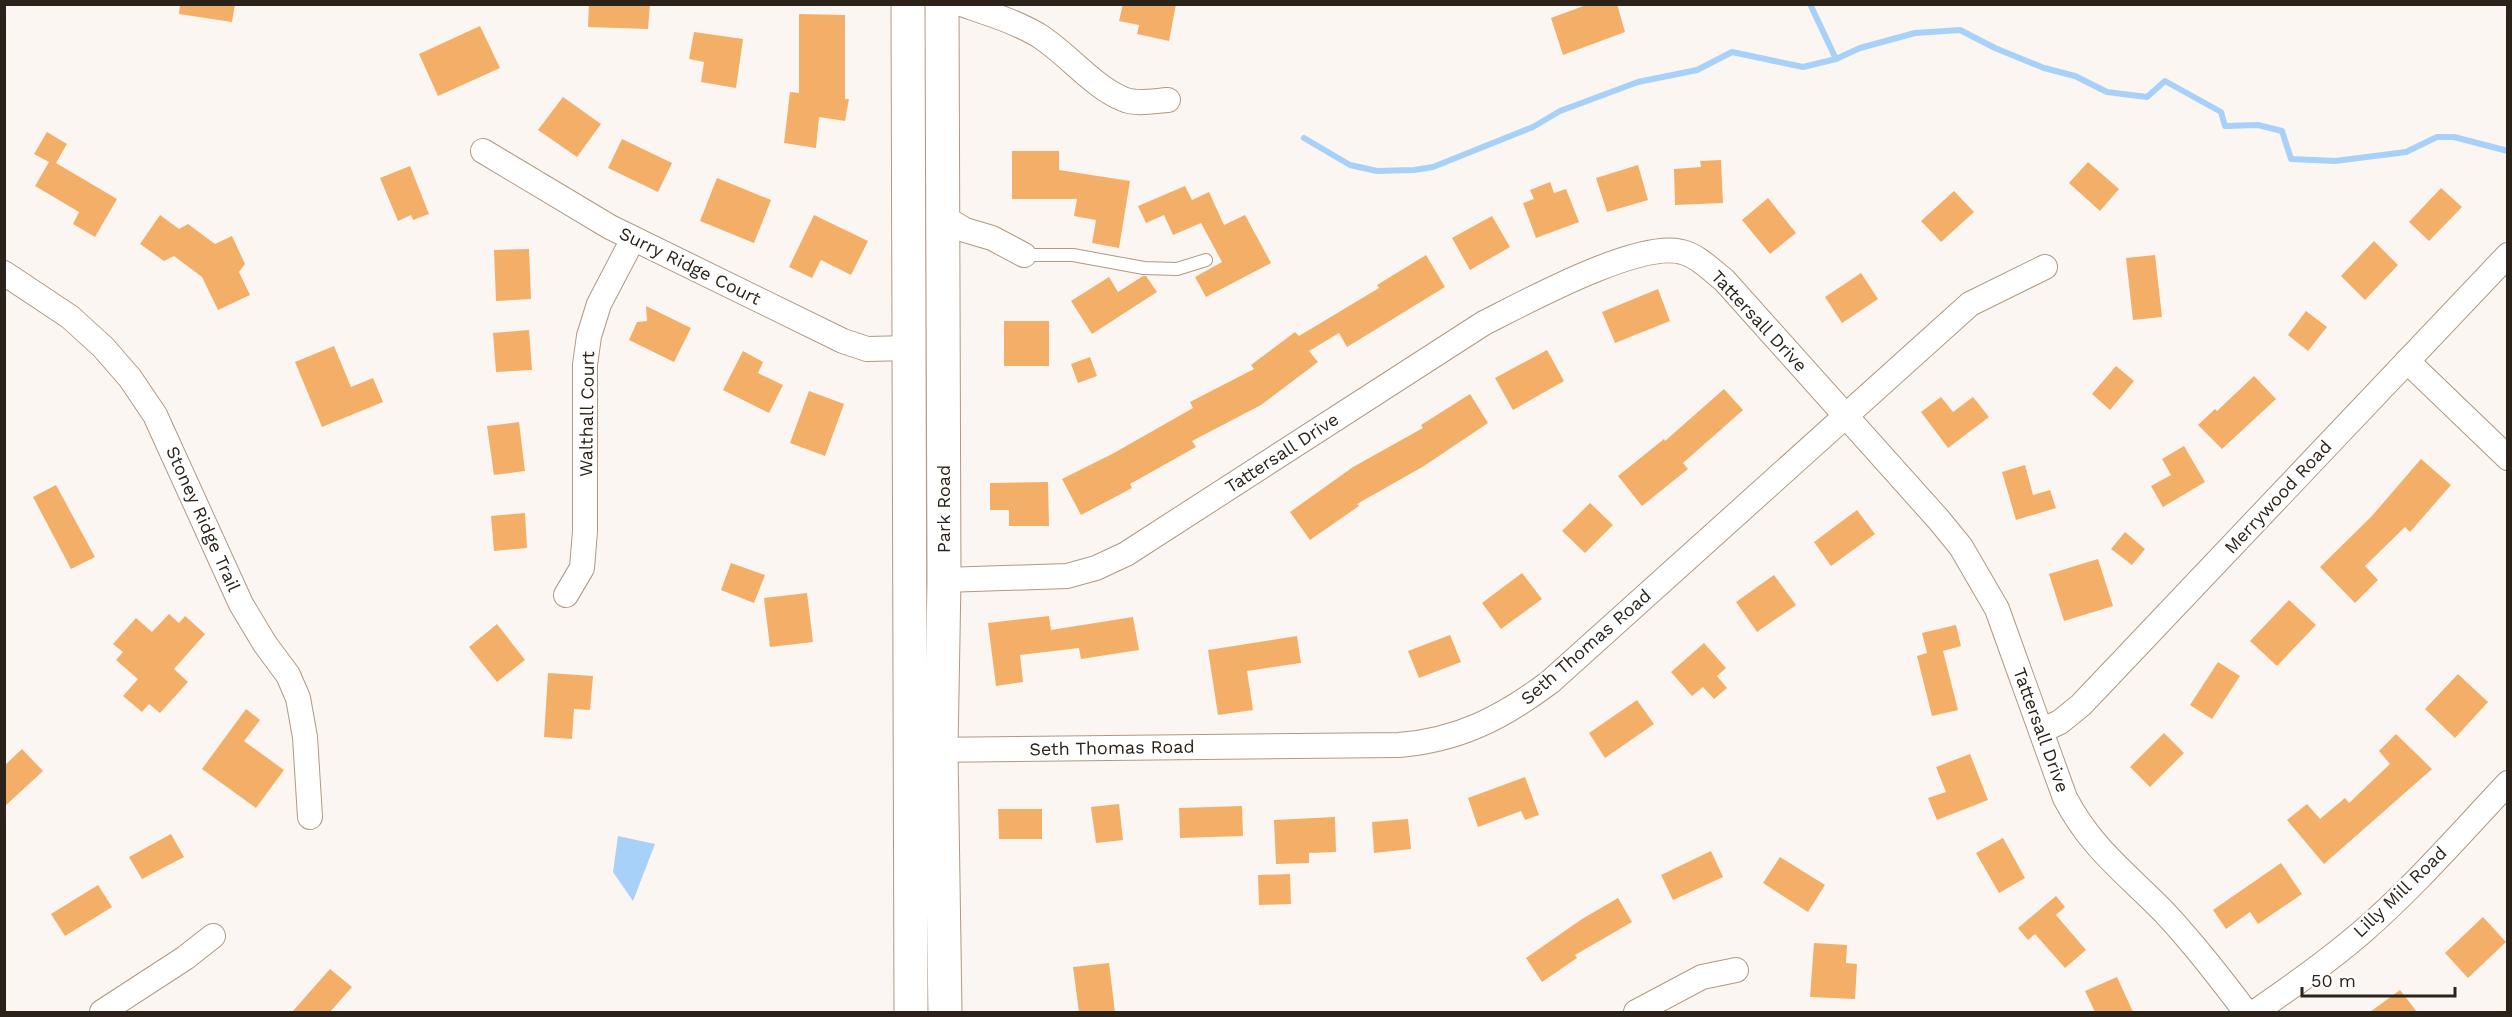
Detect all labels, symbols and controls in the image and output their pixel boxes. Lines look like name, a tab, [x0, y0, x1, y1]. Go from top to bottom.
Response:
street label: Surry Ridge Court	[616, 222, 765, 309]
street label: Tattersall Drive	[1707, 266, 1812, 376]
street label: Walthall Court	[575, 350, 598, 477]
street label: Tattersall Drive	[1221, 408, 1342, 497]
street label: Merrywood Road	[2220, 436, 2336, 558]
street label: Stoney Ridge Trail	[162, 443, 245, 595]
street label: Park Road	[933, 465, 954, 553]
street label: Seth Thomas Road	[1516, 584, 1655, 709]
street label: Tattersall Drive	[2009, 665, 2074, 795]
street label: Seth Thomas Road	[1029, 736, 1195, 759]
street label: Lilly Mill Road	[2349, 842, 2451, 941]
scale bar	[2302, 960, 2455, 998]
text: 50 m	[2311, 970, 2356, 991]

